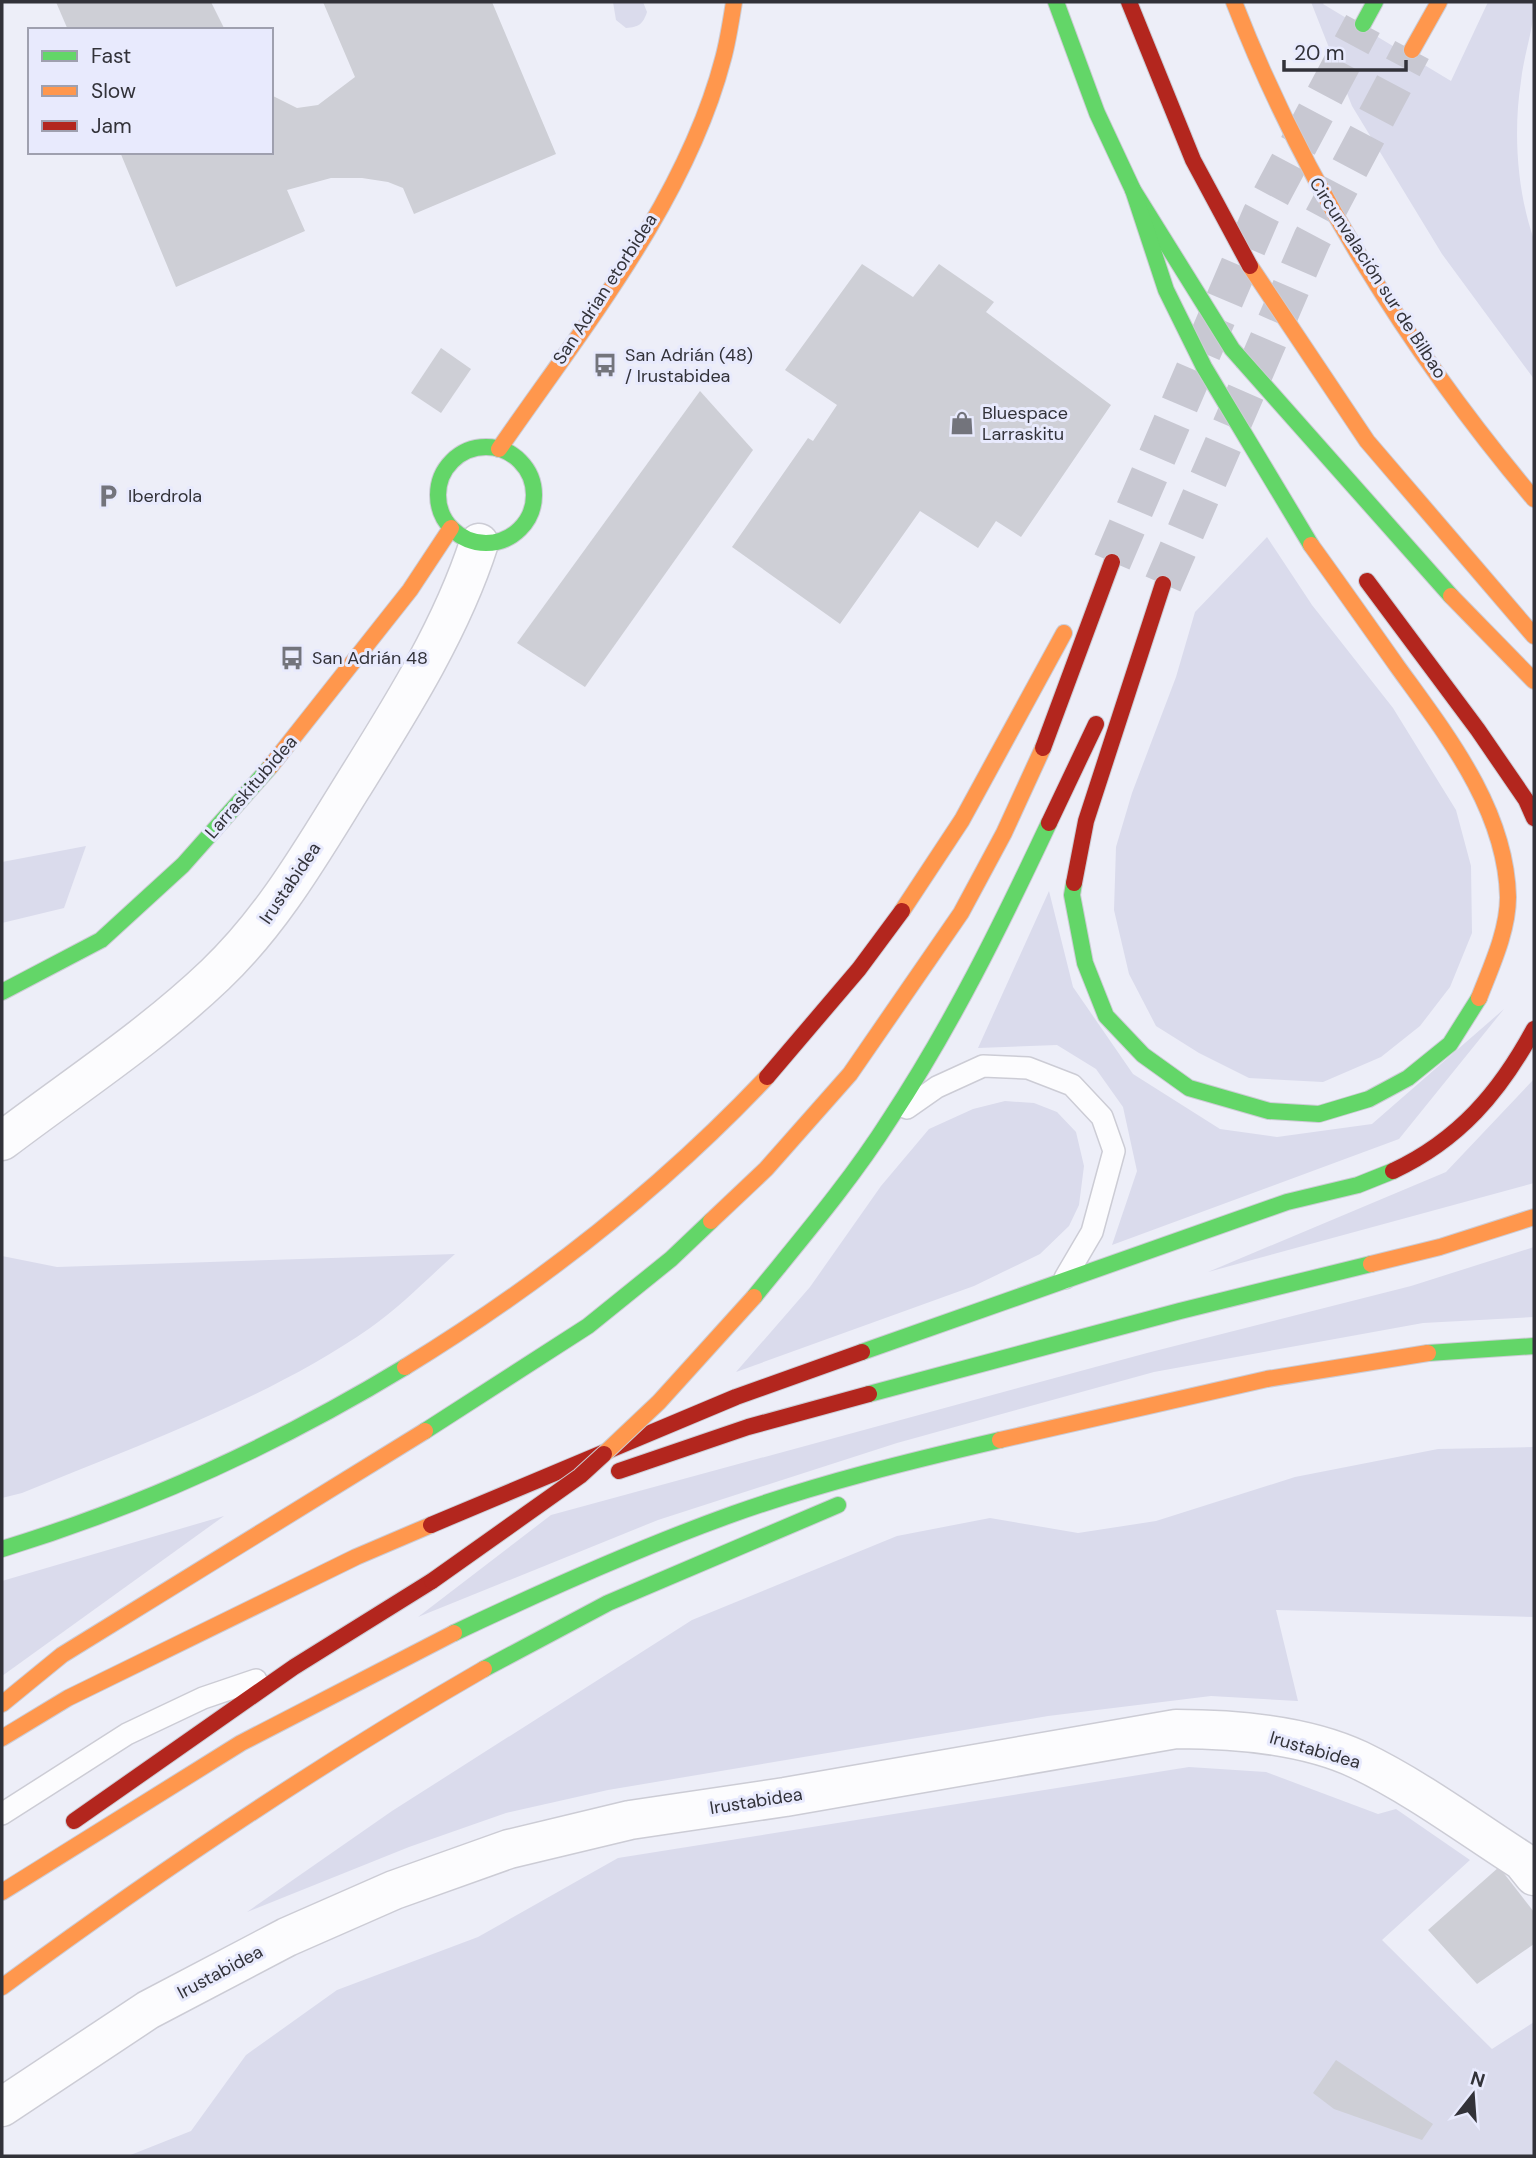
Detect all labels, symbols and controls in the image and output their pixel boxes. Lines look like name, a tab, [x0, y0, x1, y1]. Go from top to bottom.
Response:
legend	[28, 28, 273, 154]
scale bar	[1284, 28, 1406, 72]
text: 20 m	[1294, 39, 1345, 67]
text: Fast	[91, 42, 131, 70]
text: Slow	[91, 77, 136, 105]
text: Jam	[91, 112, 132, 140]
street label: Circunvalación sur de Bilbao	[1304, 173, 1452, 383]
street label: San Adrian etorbidea	[547, 209, 663, 369]
place label: San Adrián (48) / Irustabidea	[625, 343, 753, 388]
bus stop icon: San Adrián (48) / Irustabidea	[591, 351, 619, 379]
place label: Bluespace Larraskitu	[982, 401, 1068, 446]
shop icon: Bluespace Larraskitu	[948, 409, 976, 437]
parking icon: Iberdrola	[94, 482, 122, 510]
place label: Iberdrola	[128, 484, 202, 508]
bus stop icon: San Adrián 48	[278, 644, 306, 672]
place label: San Adrián 48	[312, 646, 428, 670]
street label: Larraskitubidea	[200, 730, 302, 844]
street label: Irustabidea	[254, 837, 326, 929]
street label: Irustabidea	[1267, 1726, 1363, 1774]
street label: Irustabidea	[708, 1782, 804, 1820]
street label: Irustabidea	[173, 1939, 267, 2005]
north arrow	[1438, 2060, 1508, 2130]
text: N	[1468, 2065, 1488, 2093]

